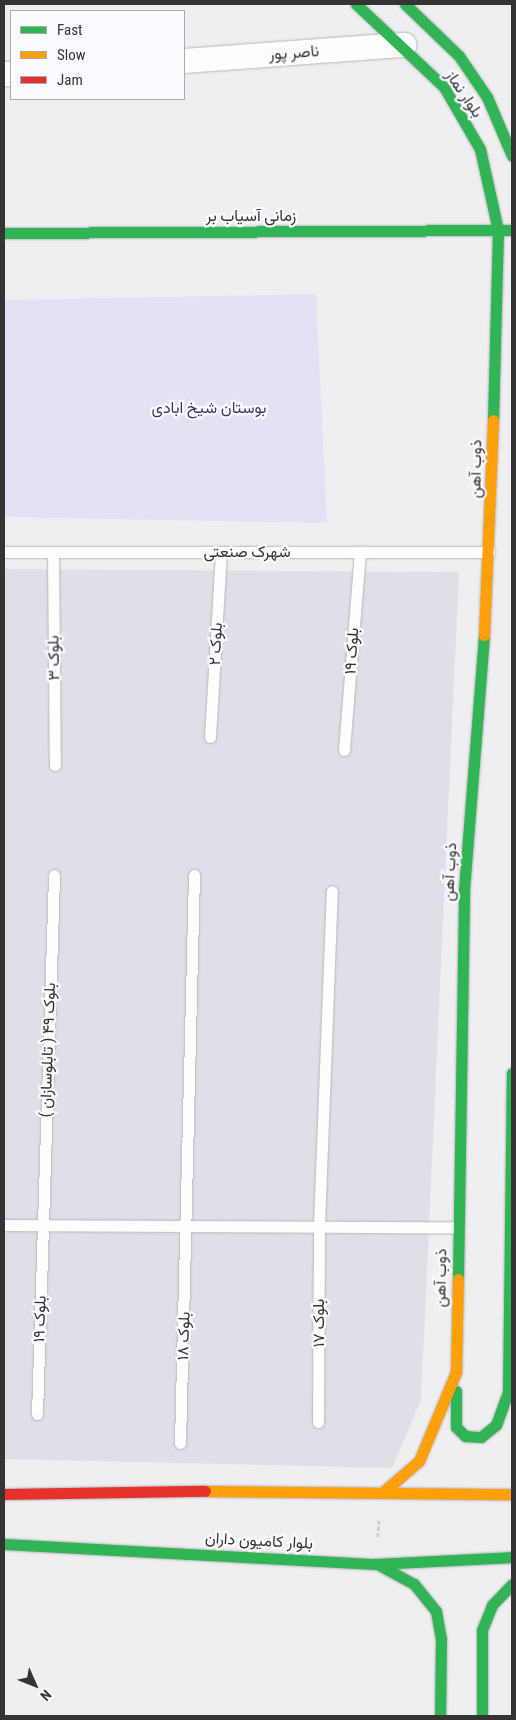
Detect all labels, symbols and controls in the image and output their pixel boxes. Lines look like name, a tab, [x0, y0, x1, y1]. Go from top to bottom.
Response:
legend	[10, 10, 185, 100]
text: Fast	[57, 21, 82, 39]
street label: ناصر پور	[268, 42, 320, 64]
text: Slow	[57, 46, 86, 64]
street label: بلوار نماز	[441, 67, 487, 121]
text: Jam	[57, 71, 83, 89]
street label: زمانی آسیاب بر	[206, 206, 296, 226]
park label: بوستان شیخ ابادی	[152, 398, 266, 418]
street label: ذوب آهن	[466, 439, 486, 499]
street label: شهرک صنعتی	[203, 542, 291, 562]
street label: بلوک ۲	[205, 622, 227, 666]
street label: بلوک ۱۹	[341, 627, 363, 675]
street label: بلوک ۳	[44, 635, 64, 681]
street label: ذوب آهن	[439, 842, 461, 902]
street label: بلوک ۴۹ ( تابلوسازان )	[36, 982, 60, 1118]
street label: ذوب آهن	[431, 1248, 451, 1308]
street label: بلوک ۱۹	[30, 1295, 50, 1343]
street label: بلوک ۱۷	[309, 1299, 329, 1347]
street label: بلوک ۱۸	[174, 1311, 194, 1361]
street label: بلوار کامیون داران	[204, 1529, 314, 1553]
north arrow	[10, 1660, 60, 1710]
text: N	[37, 1687, 55, 1704]

